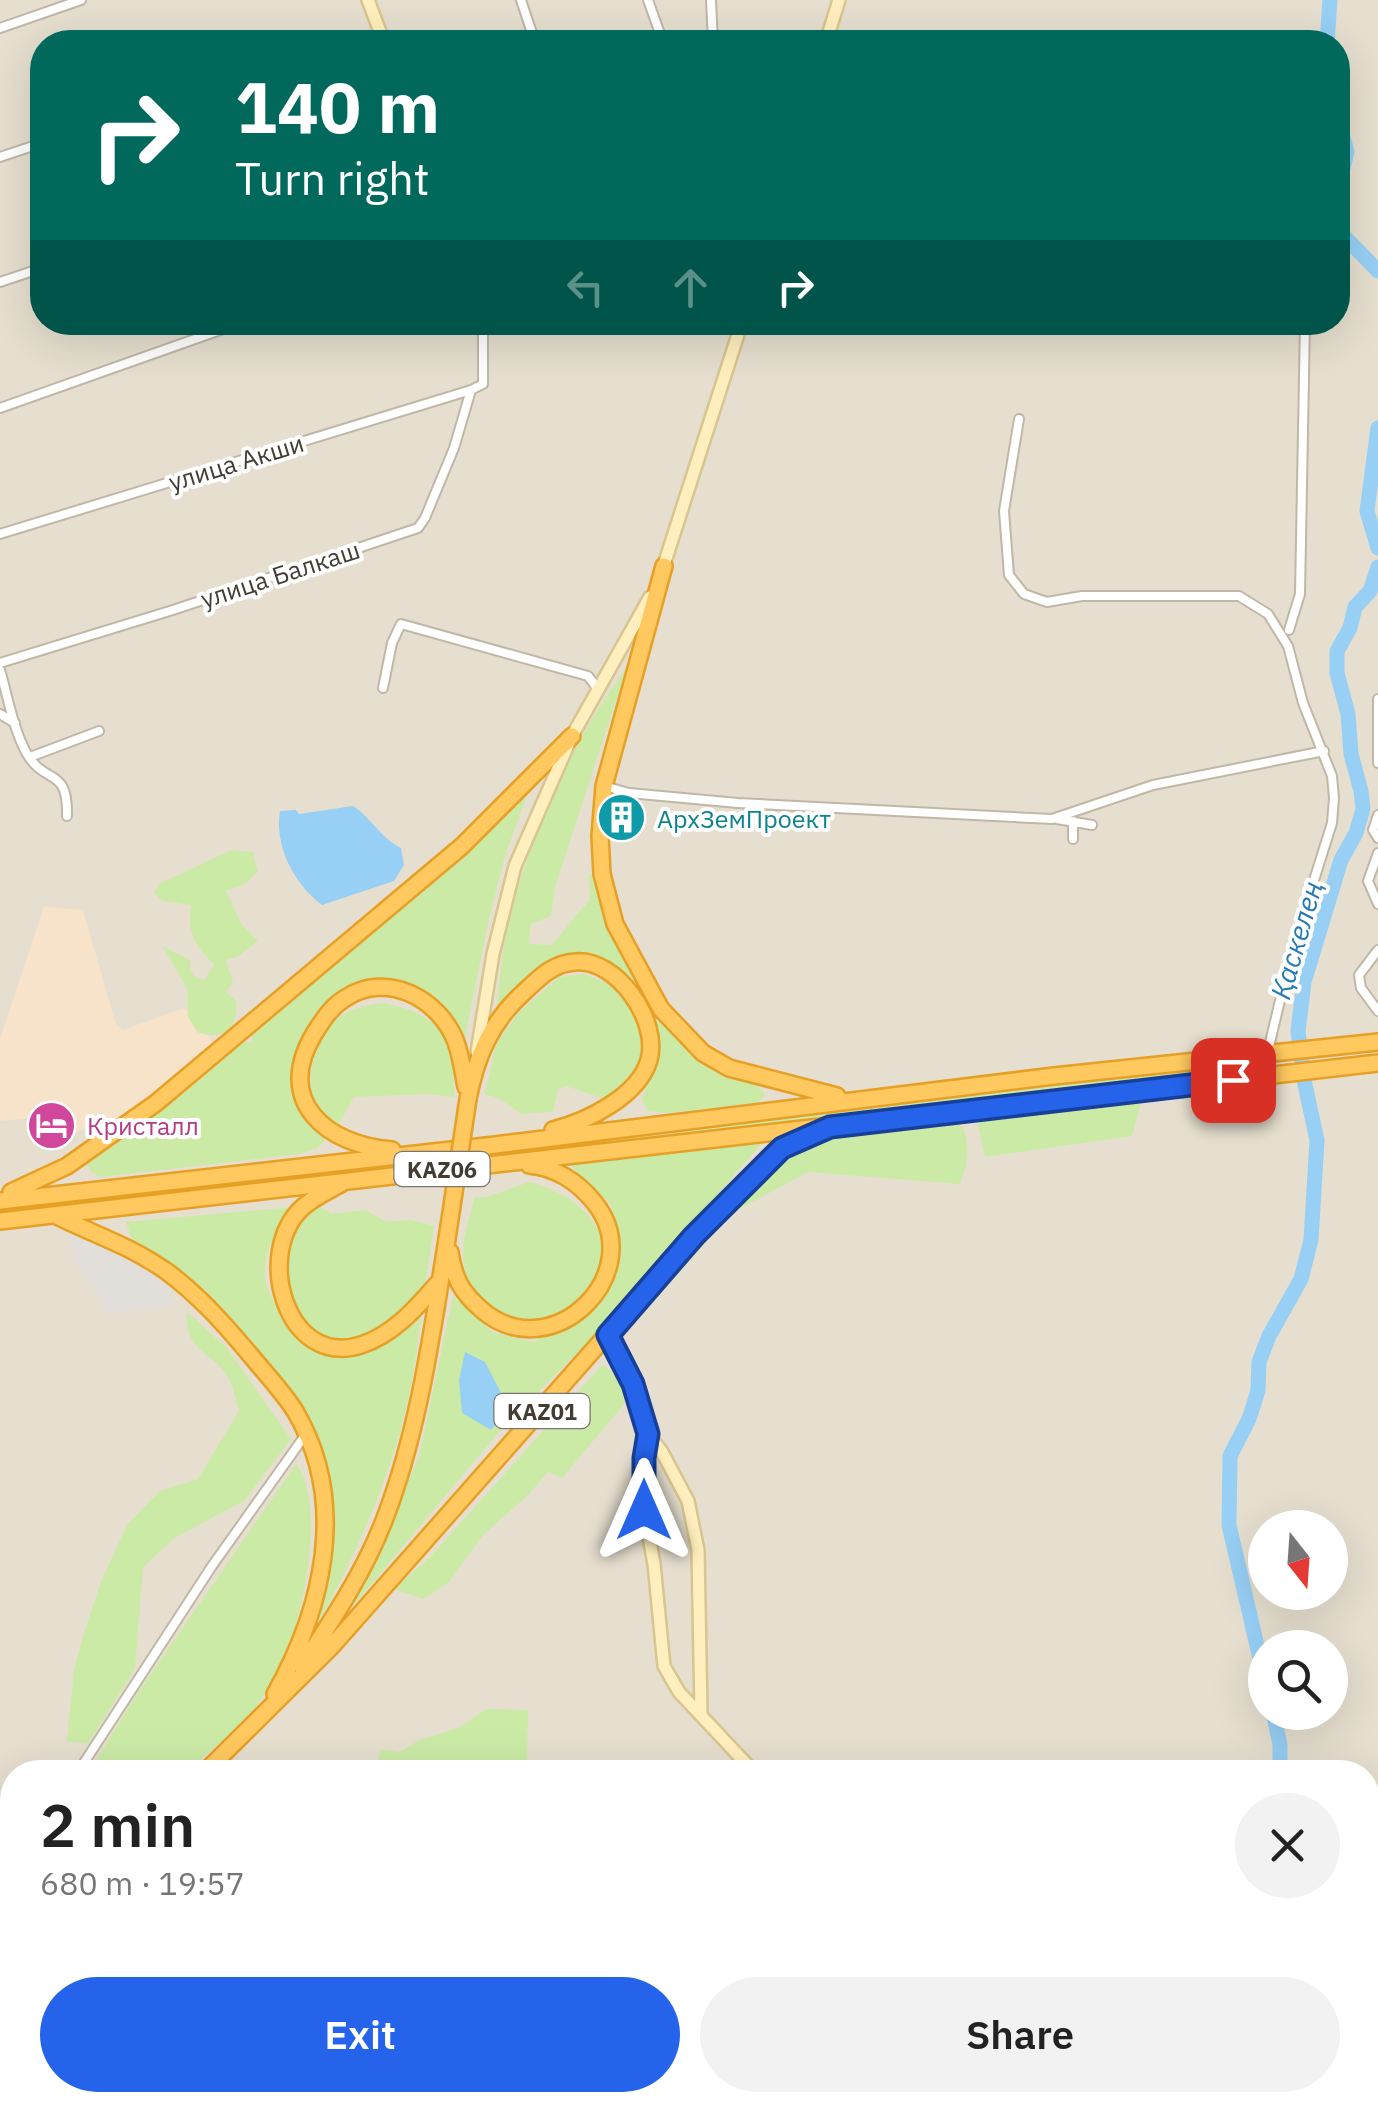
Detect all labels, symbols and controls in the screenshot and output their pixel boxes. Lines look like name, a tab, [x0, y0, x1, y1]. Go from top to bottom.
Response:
text: 140 m	[235, 61, 440, 152]
icon: right	[70, 70, 200, 200]
text: Turn right	[235, 149, 430, 207]
icon: left	[558, 260, 613, 315]
icon: ahead	[663, 260, 718, 315]
icon: right	[768, 260, 823, 315]
street label: улица Акши	[164, 426, 308, 498]
street label: улица Балкаш	[196, 533, 364, 615]
building icon: АрхЗемПроект	[596, 792, 648, 844]
place label: АрхЗемПроект	[657, 802, 831, 835]
water label: Қаскелең	[1261, 877, 1331, 1003]
pin	[1191, 1038, 1276, 1123]
icon: arrive	[1206, 1053, 1261, 1108]
hotel icon: Кристалл	[26, 1099, 78, 1151]
place label: Кристалл	[87, 1109, 199, 1142]
road number: KАZ06	[394, 1152, 490, 1186]
road number: KАZ01	[494, 1394, 590, 1428]
position arrow	[592, 1458, 696, 1562]
north arrow	[1248, 1510, 1348, 1610]
map controls	[1248, 1510, 1348, 1730]
button: search	[1248, 1630, 1348, 1730]
text: 2 min	[40, 1785, 195, 1864]
button: close	[1235, 1793, 1340, 1898]
text: 680 m · 19:57	[40, 1862, 245, 1904]
button: Exit	[40, 1977, 680, 2092]
button: Share	[700, 1977, 1340, 2092]

